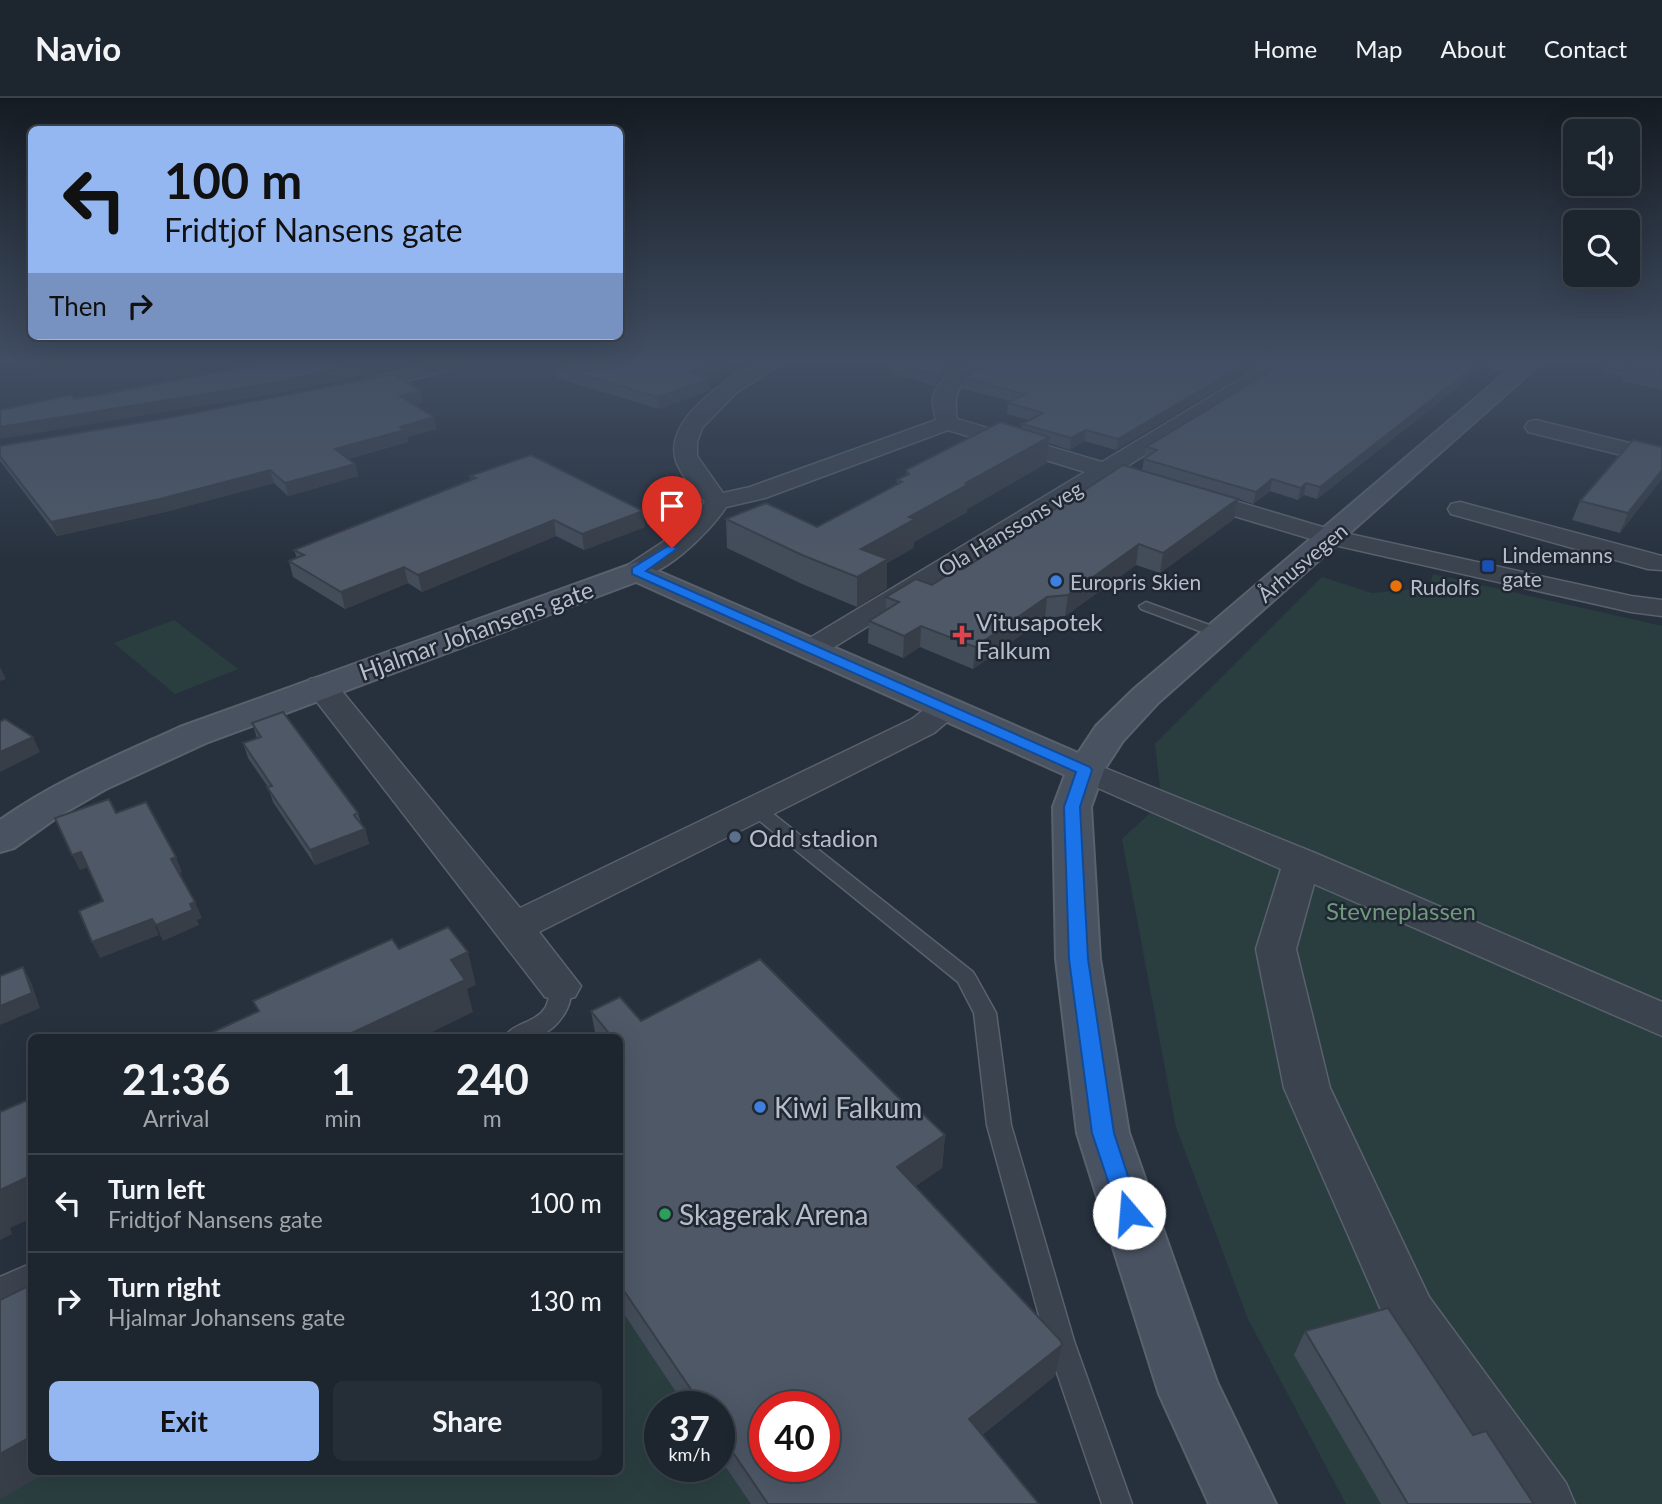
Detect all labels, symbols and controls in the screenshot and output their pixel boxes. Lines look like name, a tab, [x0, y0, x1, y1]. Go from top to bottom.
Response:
text: Navio	[35, 28, 121, 68]
text: Home	[1253, 34, 1317, 63]
text: Map	[1355, 34, 1403, 63]
text: About	[1441, 34, 1506, 63]
text: Contact	[1544, 34, 1627, 63]
map controls	[1563, 119, 1640, 287]
button: sound	[1563, 119, 1640, 196]
text: 100 m	[164, 151, 302, 209]
icon: left	[49, 154, 140, 245]
text: Fridtjof Nansens gate	[164, 210, 463, 249]
button: search	[1563, 210, 1640, 287]
icon: right	[121, 287, 159, 325]
text: Then	[49, 290, 107, 322]
street label: Ola Hanssons veg	[933, 475, 1087, 581]
pin	[642, 476, 702, 548]
icon: arrive	[653, 487, 691, 525]
street label: Århusvegen	[1252, 517, 1352, 607]
place label: Lindemanns gate	[1502, 542, 1613, 591]
marker: Lindemanns gate	[1480, 558, 1496, 574]
place label: Europris Skien	[1070, 569, 1201, 594]
marker: Europris Skien	[1048, 573, 1064, 589]
street label: Hjalmar Johansens gate	[355, 574, 597, 686]
place label: Rudolfs	[1410, 574, 1480, 599]
marker: Rudolfs	[1388, 578, 1404, 594]
place label: Vitusapotek Falkum	[976, 607, 1103, 664]
marker: Vitusapotek Falkum	[954, 627, 970, 643]
place label: Odd stadion	[749, 823, 878, 852]
marker: Odd stadion	[727, 829, 743, 845]
park label: Stevneplassen	[1326, 896, 1476, 925]
text: 21:36	[122, 1054, 230, 1104]
text: 1	[331, 1054, 355, 1104]
text: 240	[456, 1054, 529, 1104]
place label: Kiwi Falkum	[774, 1090, 922, 1124]
marker: Kiwi Falkum	[752, 1099, 768, 1115]
text: Arrival	[143, 1104, 209, 1132]
text: min	[324, 1104, 362, 1132]
text: m	[483, 1104, 502, 1132]
text: Turn left	[108, 1173, 205, 1205]
position arrow	[1092, 1176, 1166, 1250]
icon: left	[49, 1184, 87, 1222]
text: 100 m	[529, 1187, 602, 1219]
place label: Skagerak Arena	[679, 1197, 868, 1231]
text: Fridtjof Nansens gate	[108, 1205, 323, 1233]
marker: Skagerak Arena	[657, 1206, 673, 1222]
text: Turn right	[108, 1271, 221, 1303]
icon: right	[49, 1282, 87, 1320]
text: 130 m	[529, 1285, 602, 1317]
text: Hjalmar Johansens gate	[108, 1303, 345, 1331]
button: Exit	[49, 1381, 319, 1461]
button: Share	[333, 1381, 602, 1461]
speed limit sign: 40	[749, 1391, 840, 1482]
text: 37	[669, 1406, 710, 1448]
text: km/h	[668, 1443, 711, 1465]

